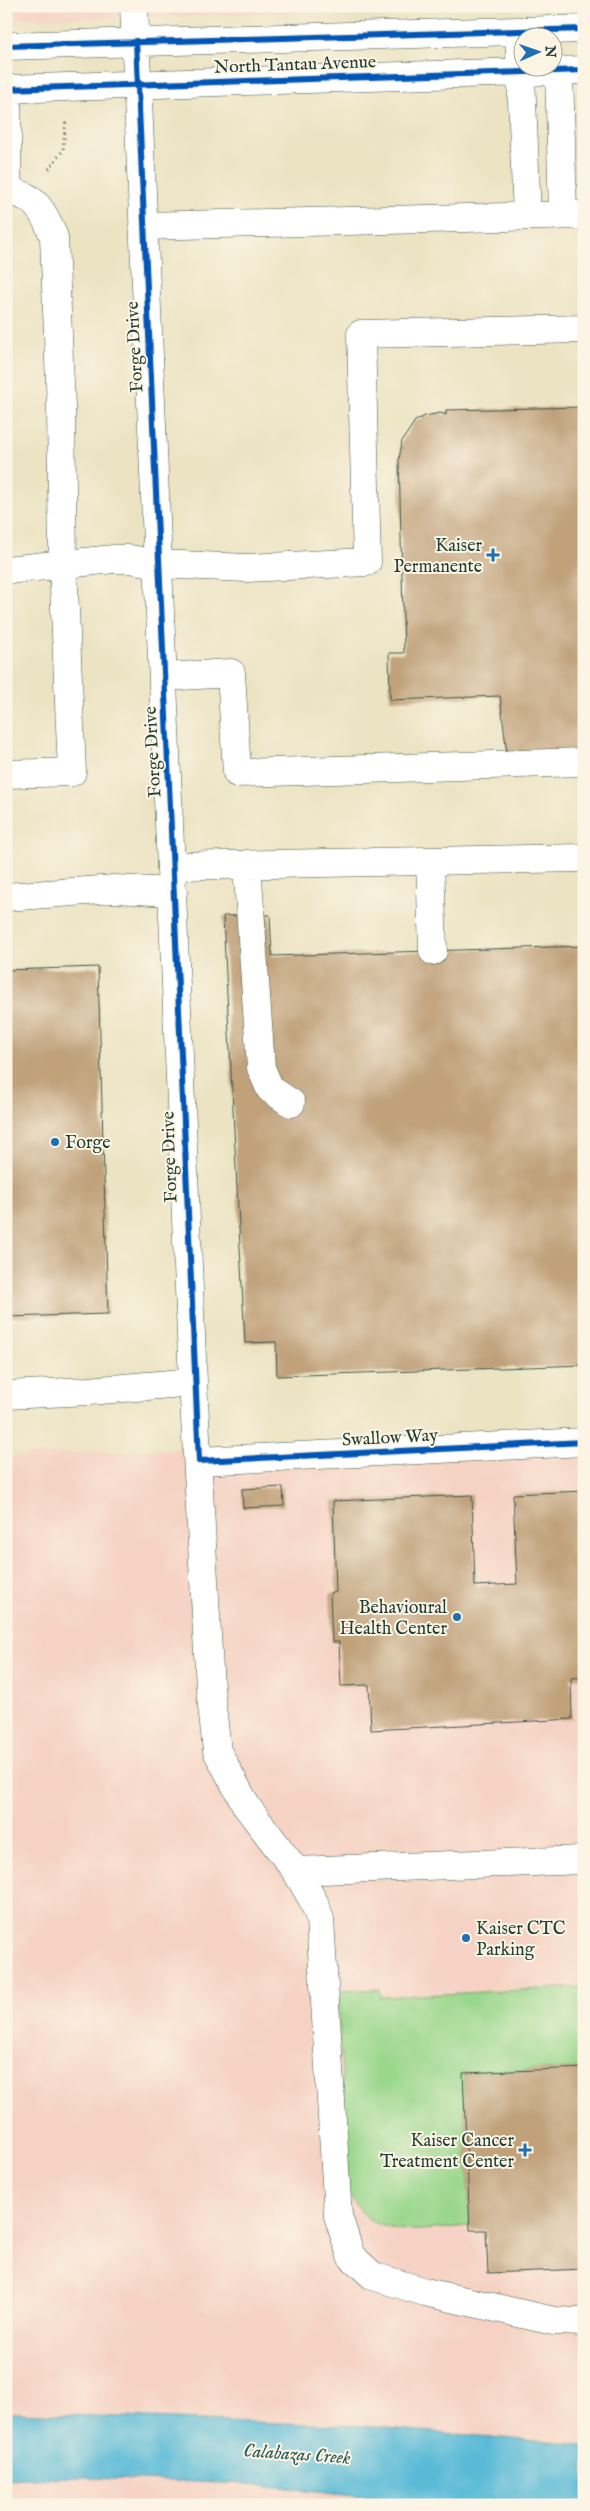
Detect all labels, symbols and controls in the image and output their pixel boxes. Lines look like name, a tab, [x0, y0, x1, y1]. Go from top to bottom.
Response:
north arrow	[512, 28, 562, 78]
text: N	[541, 44, 559, 58]
street label: North Tantau Avenue	[214, 51, 377, 80]
street label: Forge Drive	[122, 301, 149, 393]
place label: Kaiser Permanente	[393, 535, 482, 579]
marker: Kaiser Permanente	[486, 548, 500, 562]
street label: Forge Drive	[140, 706, 167, 798]
street label: Forge Drive	[157, 1111, 184, 1203]
place label: Forge	[65, 1132, 111, 1155]
marker: Forge	[49, 1136, 61, 1148]
street label: Swallow Way	[341, 1424, 439, 1452]
place label: Behavioural Health Center	[339, 1597, 447, 1641]
marker: Behavioural Health Center	[451, 1611, 463, 1623]
place label: Kaiser CTC Parking	[476, 1918, 566, 1962]
marker: Kaiser CTC Parking	[460, 1932, 472, 1944]
place label: Kaiser Cancer Treatment Center	[380, 2130, 514, 2174]
marker: Kaiser Cancer Treatment Center	[518, 2143, 532, 2157]
water label: Calabazas Creek	[242, 2439, 352, 2471]

